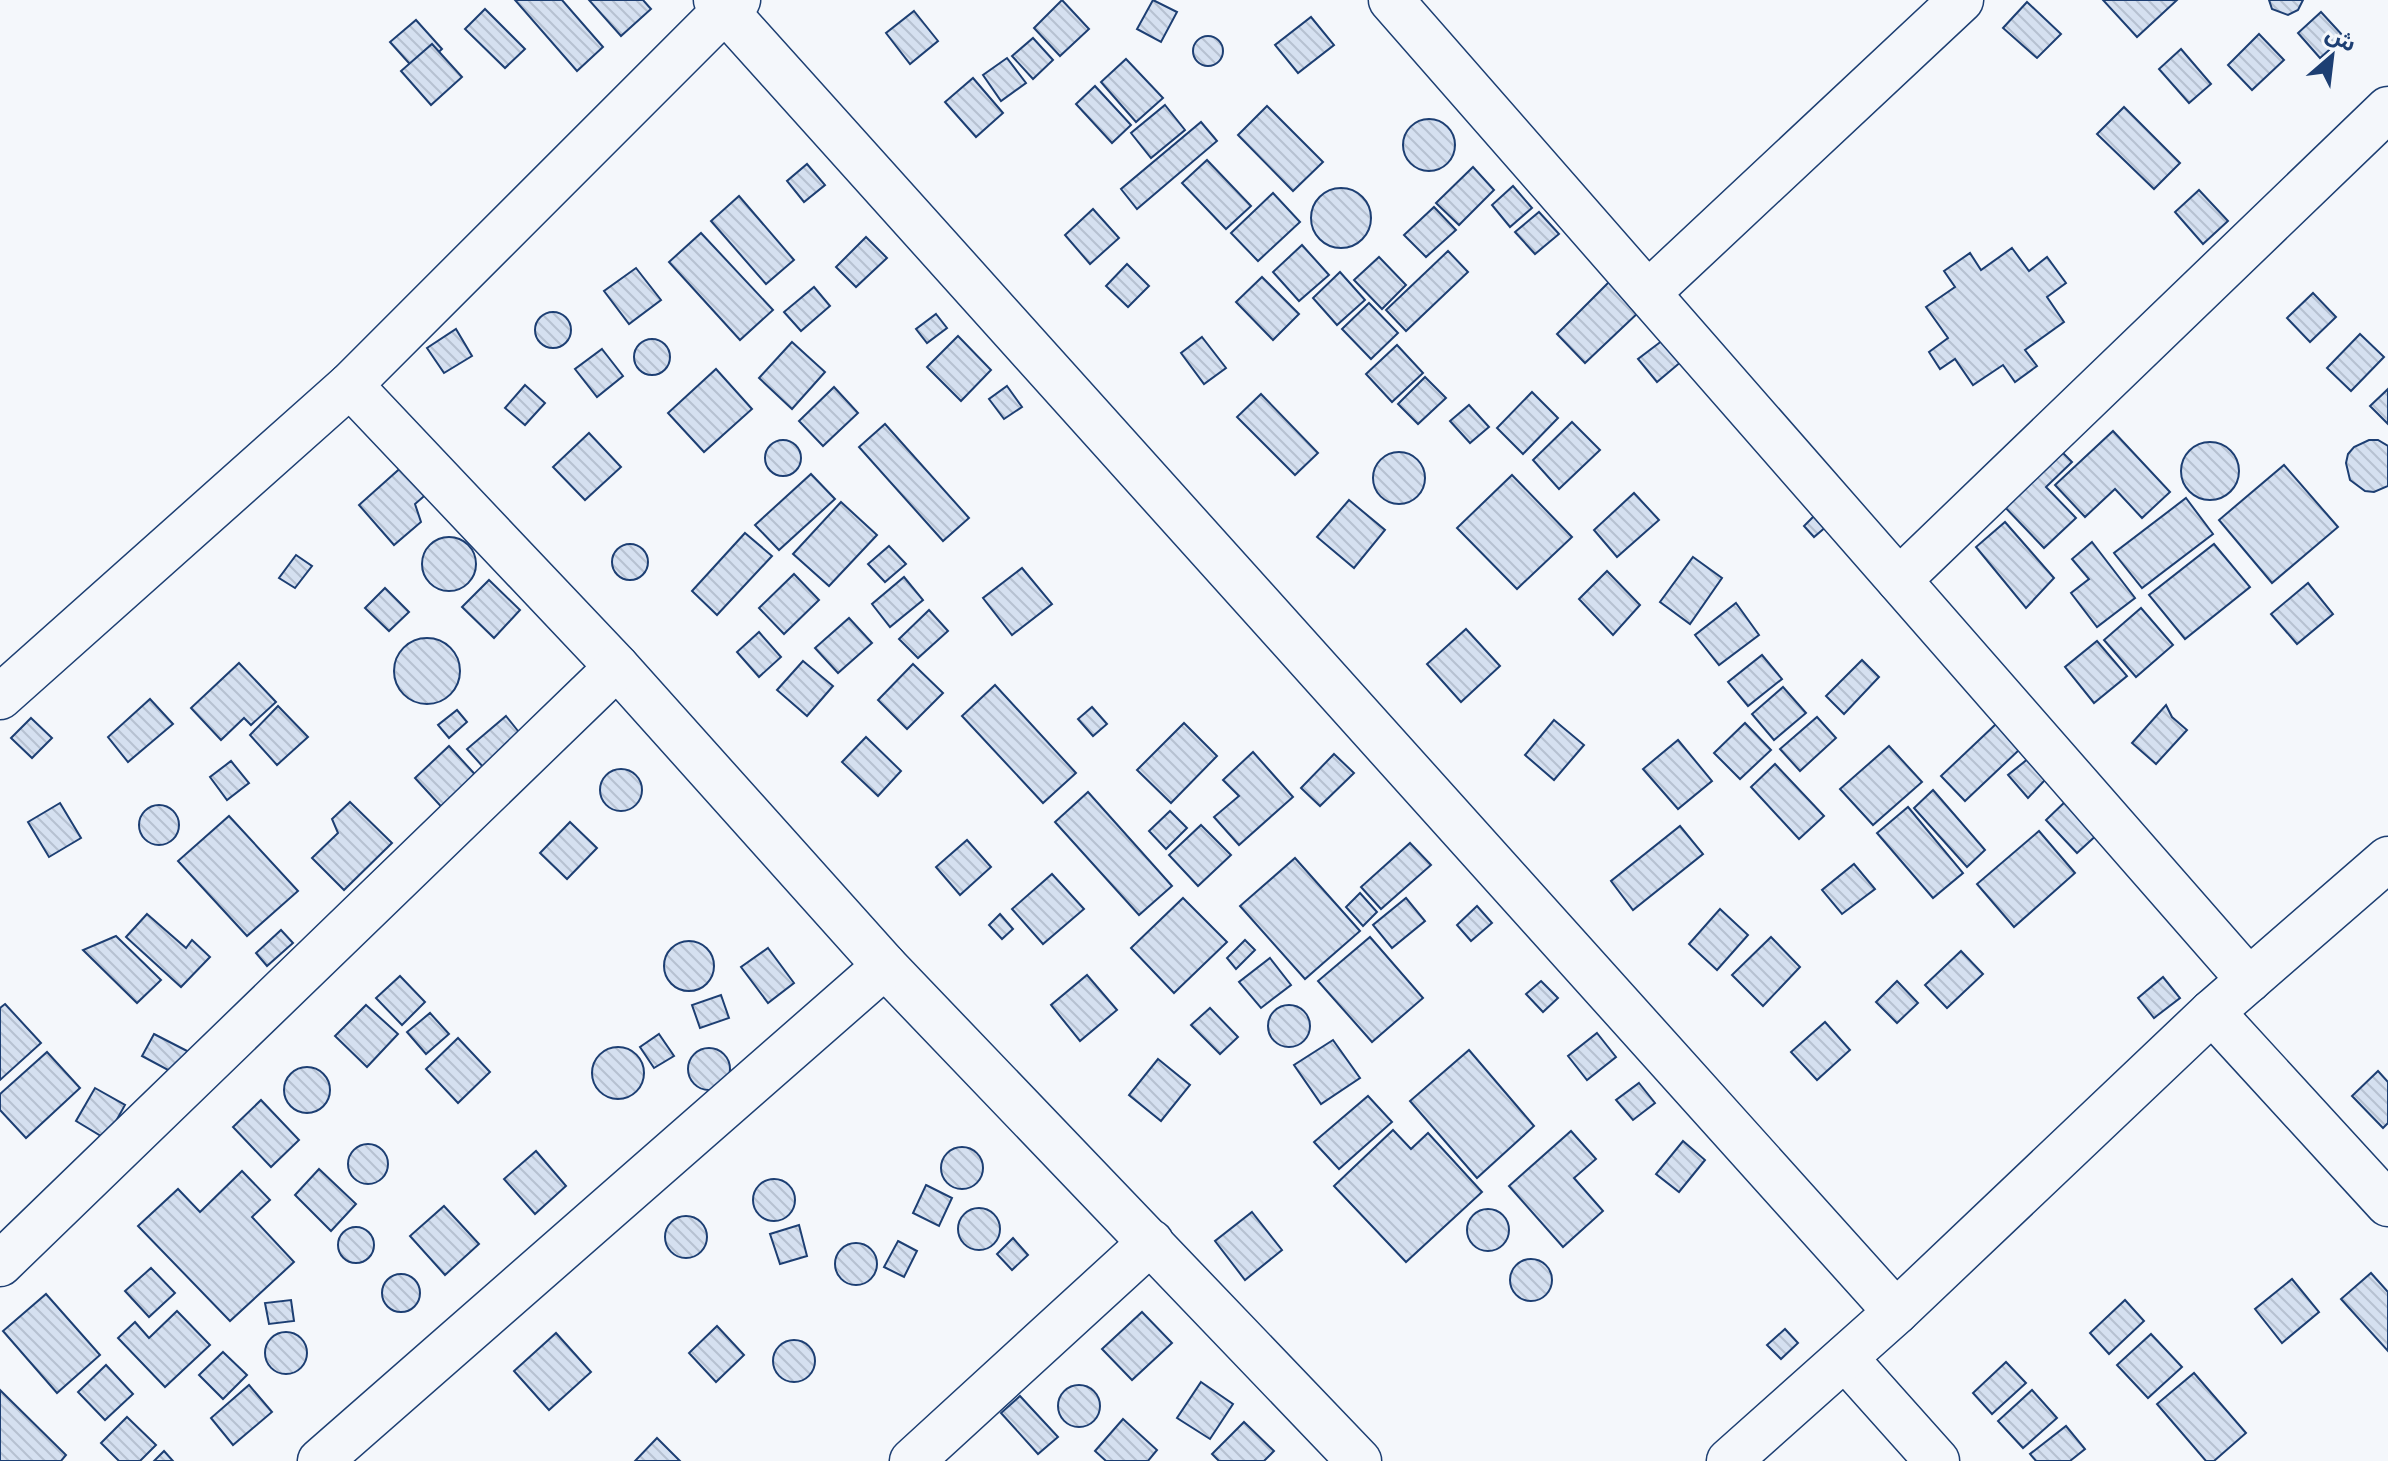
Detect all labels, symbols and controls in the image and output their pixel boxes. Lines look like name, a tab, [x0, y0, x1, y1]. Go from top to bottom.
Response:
north arrow	[2292, 16, 2372, 96]
text: ش	[2322, 19, 2361, 57]

